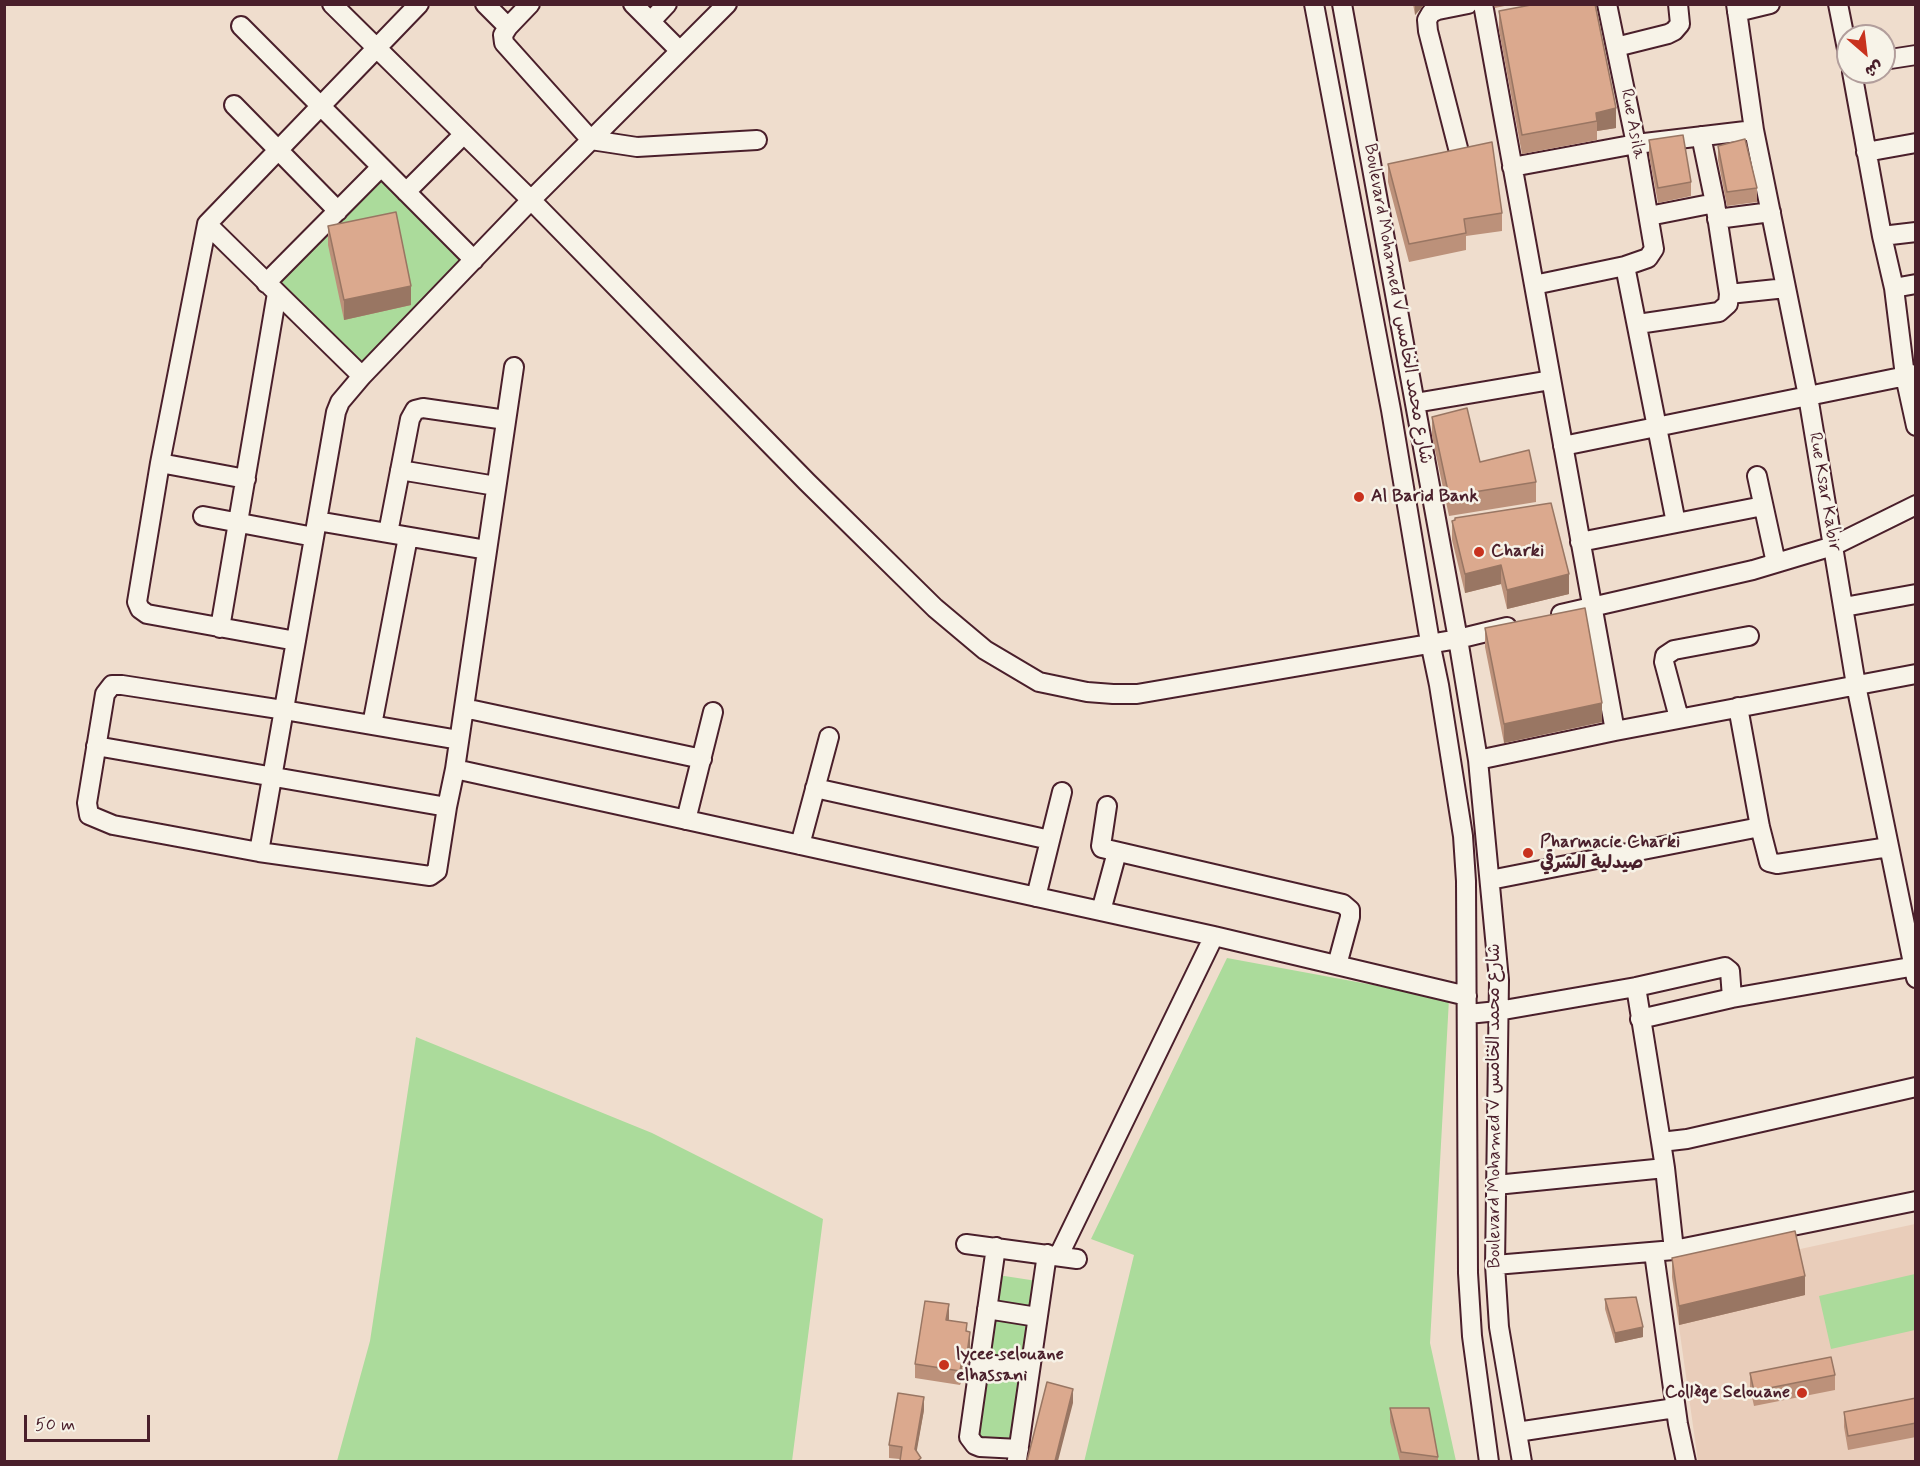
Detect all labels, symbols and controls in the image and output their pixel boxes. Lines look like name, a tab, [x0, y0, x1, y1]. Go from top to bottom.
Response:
north arrow	[1836, 24, 1896, 84]
text: ش	[1861, 55, 1886, 82]
street label: Rue Asila	[1615, 87, 1649, 161]
street label: Boulevard Mohamed V شارع محمد الخامس	[1358, 142, 1436, 466]
street label: Rue Ksar Kabir	[1803, 431, 1845, 553]
place label: Al Barid Bank	[1371, 486, 1478, 508]
marker: Al Barid Bank	[1352, 490, 1366, 504]
place label: Charki	[1491, 541, 1544, 563]
marker: Charki	[1472, 545, 1486, 559]
place label: Pharmacie Charki صيدلية الشرقي	[1540, 832, 1680, 874]
marker: Pharmacie Charki صيدلية الشرقي	[1521, 846, 1535, 860]
street label: Boulevard Mohamed V شارع محمد الخامس	[1484, 943, 1506, 1269]
place label: lycee selouane elhassani	[956, 1344, 1064, 1386]
marker: lycee selouane elhassani	[937, 1358, 951, 1372]
place label: Collège Selouane	[1665, 1382, 1790, 1404]
marker: Collège Selouane	[1795, 1386, 1809, 1400]
scale bar	[27, 1403, 153, 1441]
text: 50 m	[35, 1413, 75, 1437]

